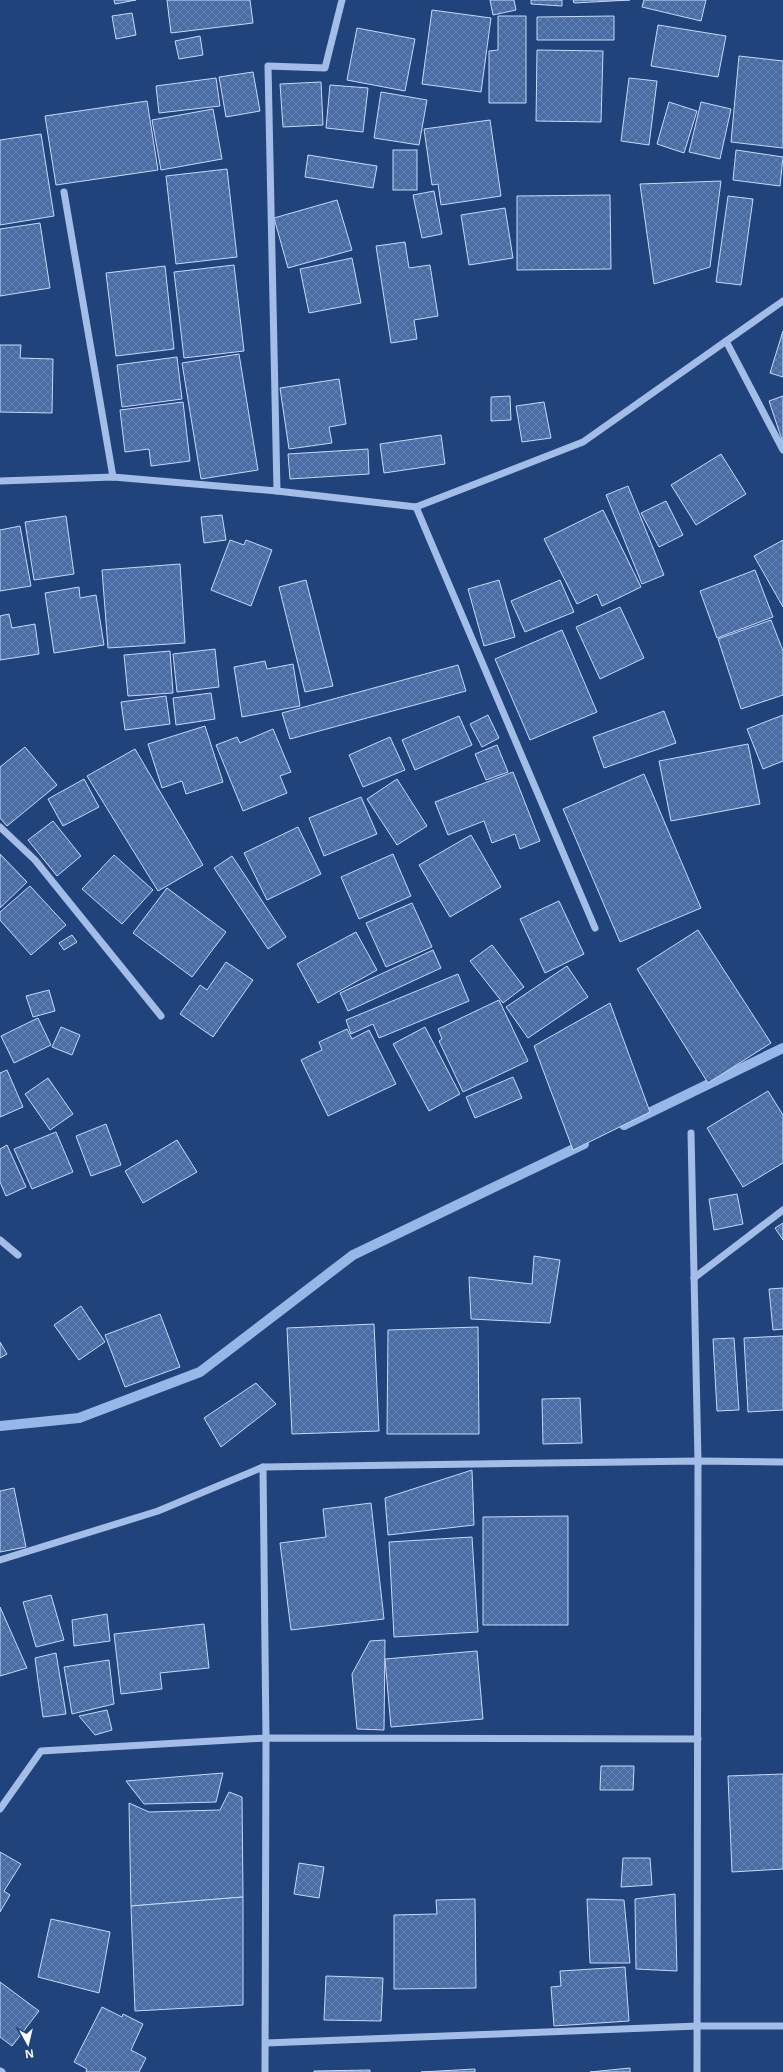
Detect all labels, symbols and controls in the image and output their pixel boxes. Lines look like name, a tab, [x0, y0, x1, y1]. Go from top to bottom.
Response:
north arrow	[8, 2024, 48, 2064]
text: N	[24, 2046, 35, 2062]

